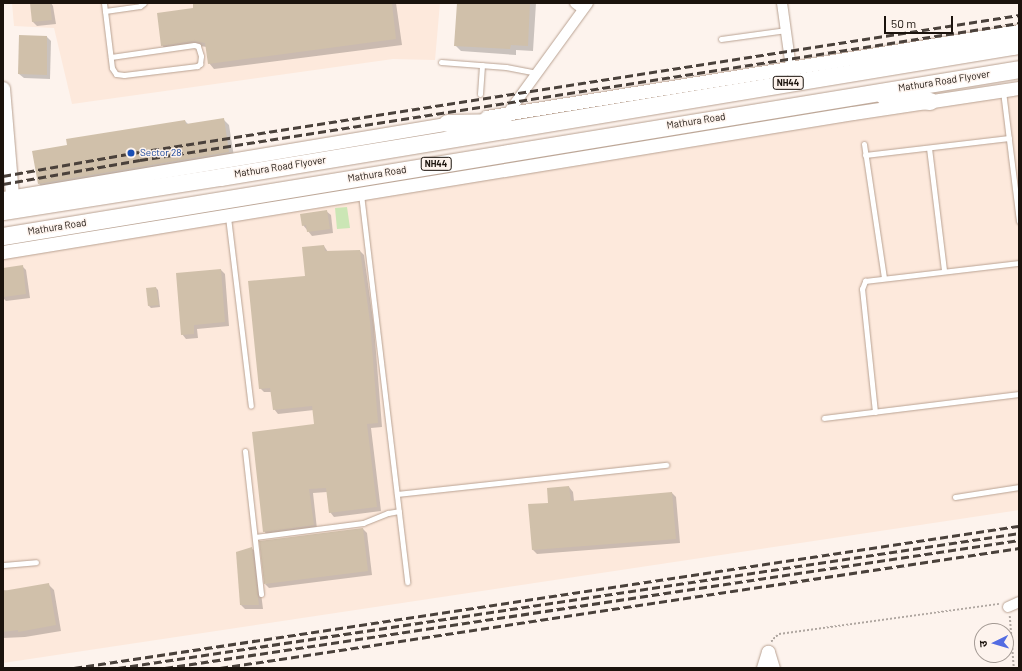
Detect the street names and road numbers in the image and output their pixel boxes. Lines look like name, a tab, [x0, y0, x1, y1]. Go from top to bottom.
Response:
street label: Mathura Road Flyover	[897, 68, 991, 94]
road number: NH44	[772, 76, 804, 90]
street label: Mathura Road	[666, 110, 726, 132]
street label: Mathura Road Flyover	[233, 154, 327, 180]
road number: NH44	[420, 157, 452, 171]
street label: Mathura Road	[347, 163, 407, 185]
street label: Mathura Road	[27, 216, 87, 238]

